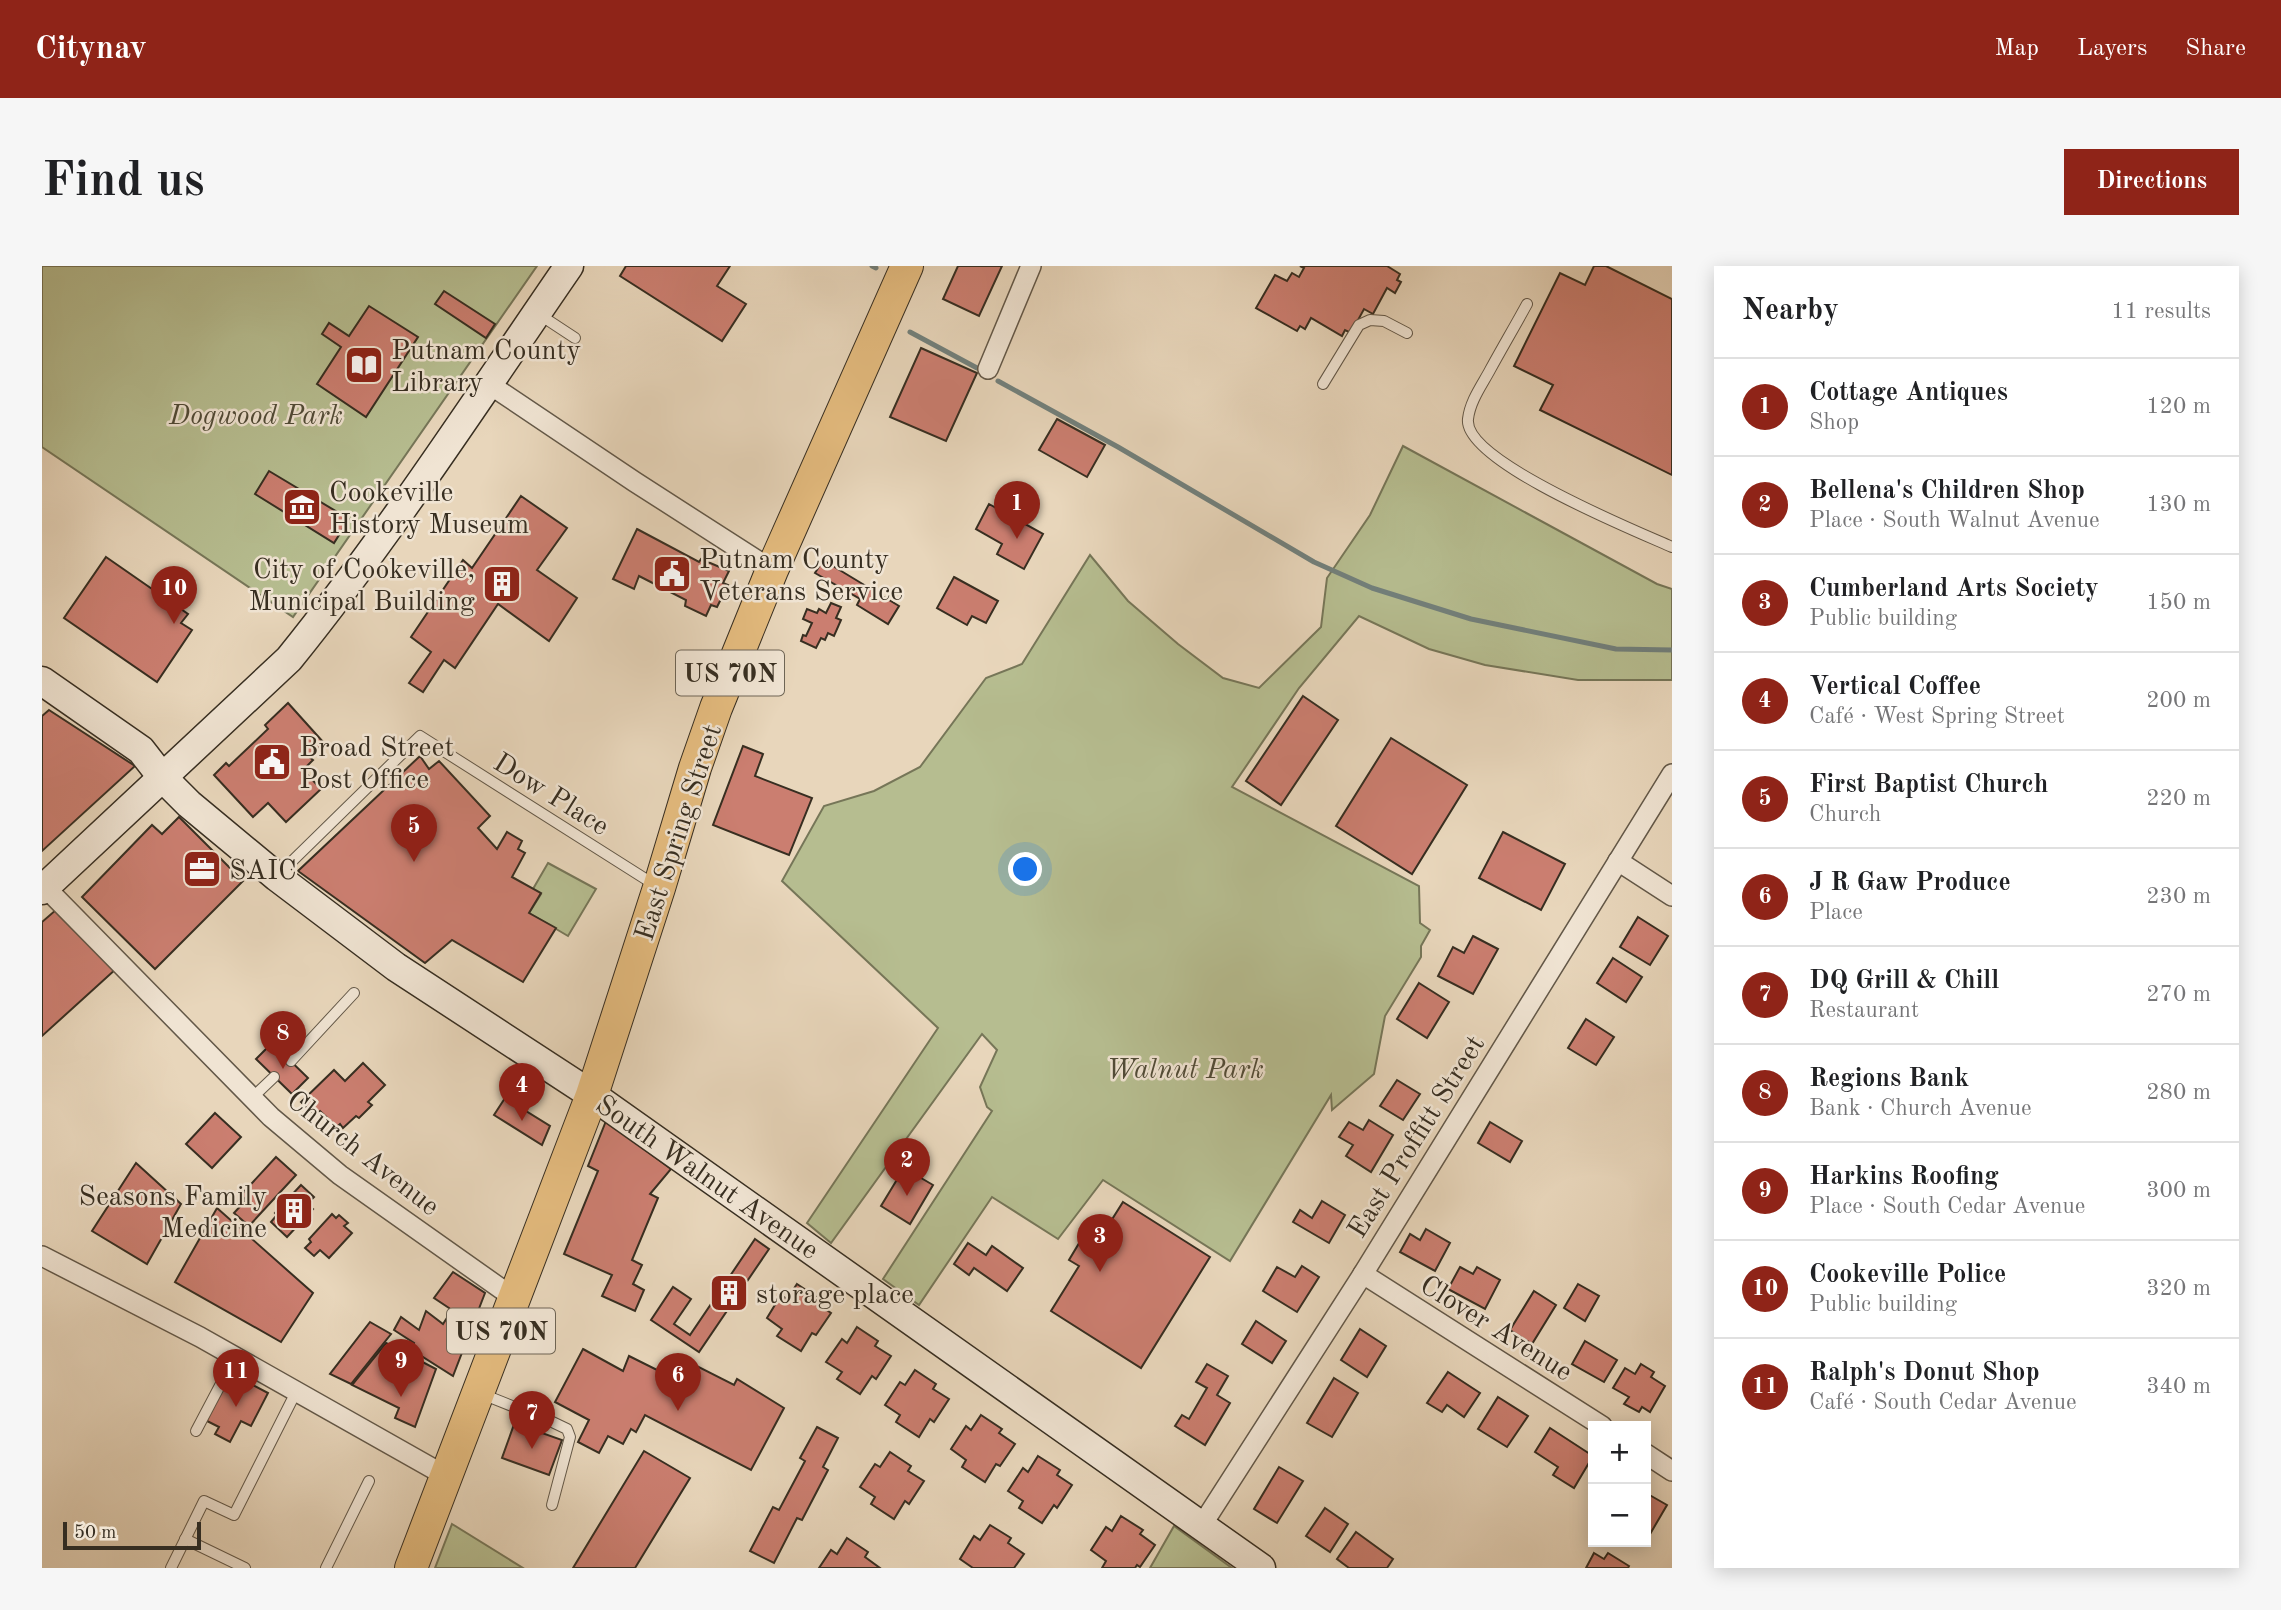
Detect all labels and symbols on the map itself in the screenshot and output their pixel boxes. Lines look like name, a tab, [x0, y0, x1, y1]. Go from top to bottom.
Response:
place label: Putnam County Library	[391, 338, 581, 398]
library icon: Putnam County Library	[343, 344, 385, 386]
park label: Dogwood Park	[168, 403, 343, 431]
place label: Cookeville History Museum	[329, 480, 529, 540]
pin: 1	[994, 481, 1040, 539]
museum icon: Cookeville History Museum	[281, 486, 323, 528]
place label: Putnam County Veterans Service	[699, 547, 903, 607]
public building icon: Putnam County Veterans Service	[651, 553, 693, 595]
place label: City of Cookeville, Municipal Building	[249, 557, 475, 617]
building icon: City of Cookeville, Municipal Building	[481, 563, 523, 605]
pin: 10	[151, 566, 197, 624]
road number: US 70N	[676, 650, 784, 696]
street label: East Spring Street	[632, 721, 728, 945]
place label: Broad Street Post Office	[299, 735, 454, 795]
public building icon: Broad Street Post Office	[251, 741, 293, 783]
street label: Dow Place	[488, 749, 613, 842]
pin: 5	[391, 804, 437, 862]
office icon: SAIC	[181, 848, 223, 890]
your location	[1008, 852, 1042, 886]
place label: SAIC	[229, 858, 297, 886]
pin: 8	[260, 1011, 306, 1069]
street label: East Proffitt Street	[1344, 1031, 1491, 1244]
park label: Walnut Park	[1106, 1057, 1264, 1085]
pin: 4	[499, 1063, 545, 1121]
street label: Church Avenue	[281, 1086, 444, 1222]
street label: South Walnut Avenue	[590, 1091, 823, 1266]
pin: 2	[884, 1138, 930, 1196]
place label: Seasons Family Medicine	[79, 1184, 267, 1244]
building icon: Seasons Family Medicine	[273, 1190, 315, 1232]
pin: 3	[1077, 1214, 1123, 1272]
building icon: storage place	[708, 1272, 750, 1314]
street label: Clover Avenue	[1414, 1272, 1576, 1387]
place label: storage place	[756, 1282, 914, 1310]
road number: US 70N	[447, 1308, 555, 1354]
pin: 9	[378, 1339, 424, 1397]
pin: 11	[213, 1349, 259, 1407]
pin: 6	[655, 1353, 701, 1411]
pin: 7	[509, 1391, 555, 1449]
scale bar	[63, 1519, 201, 1551]

